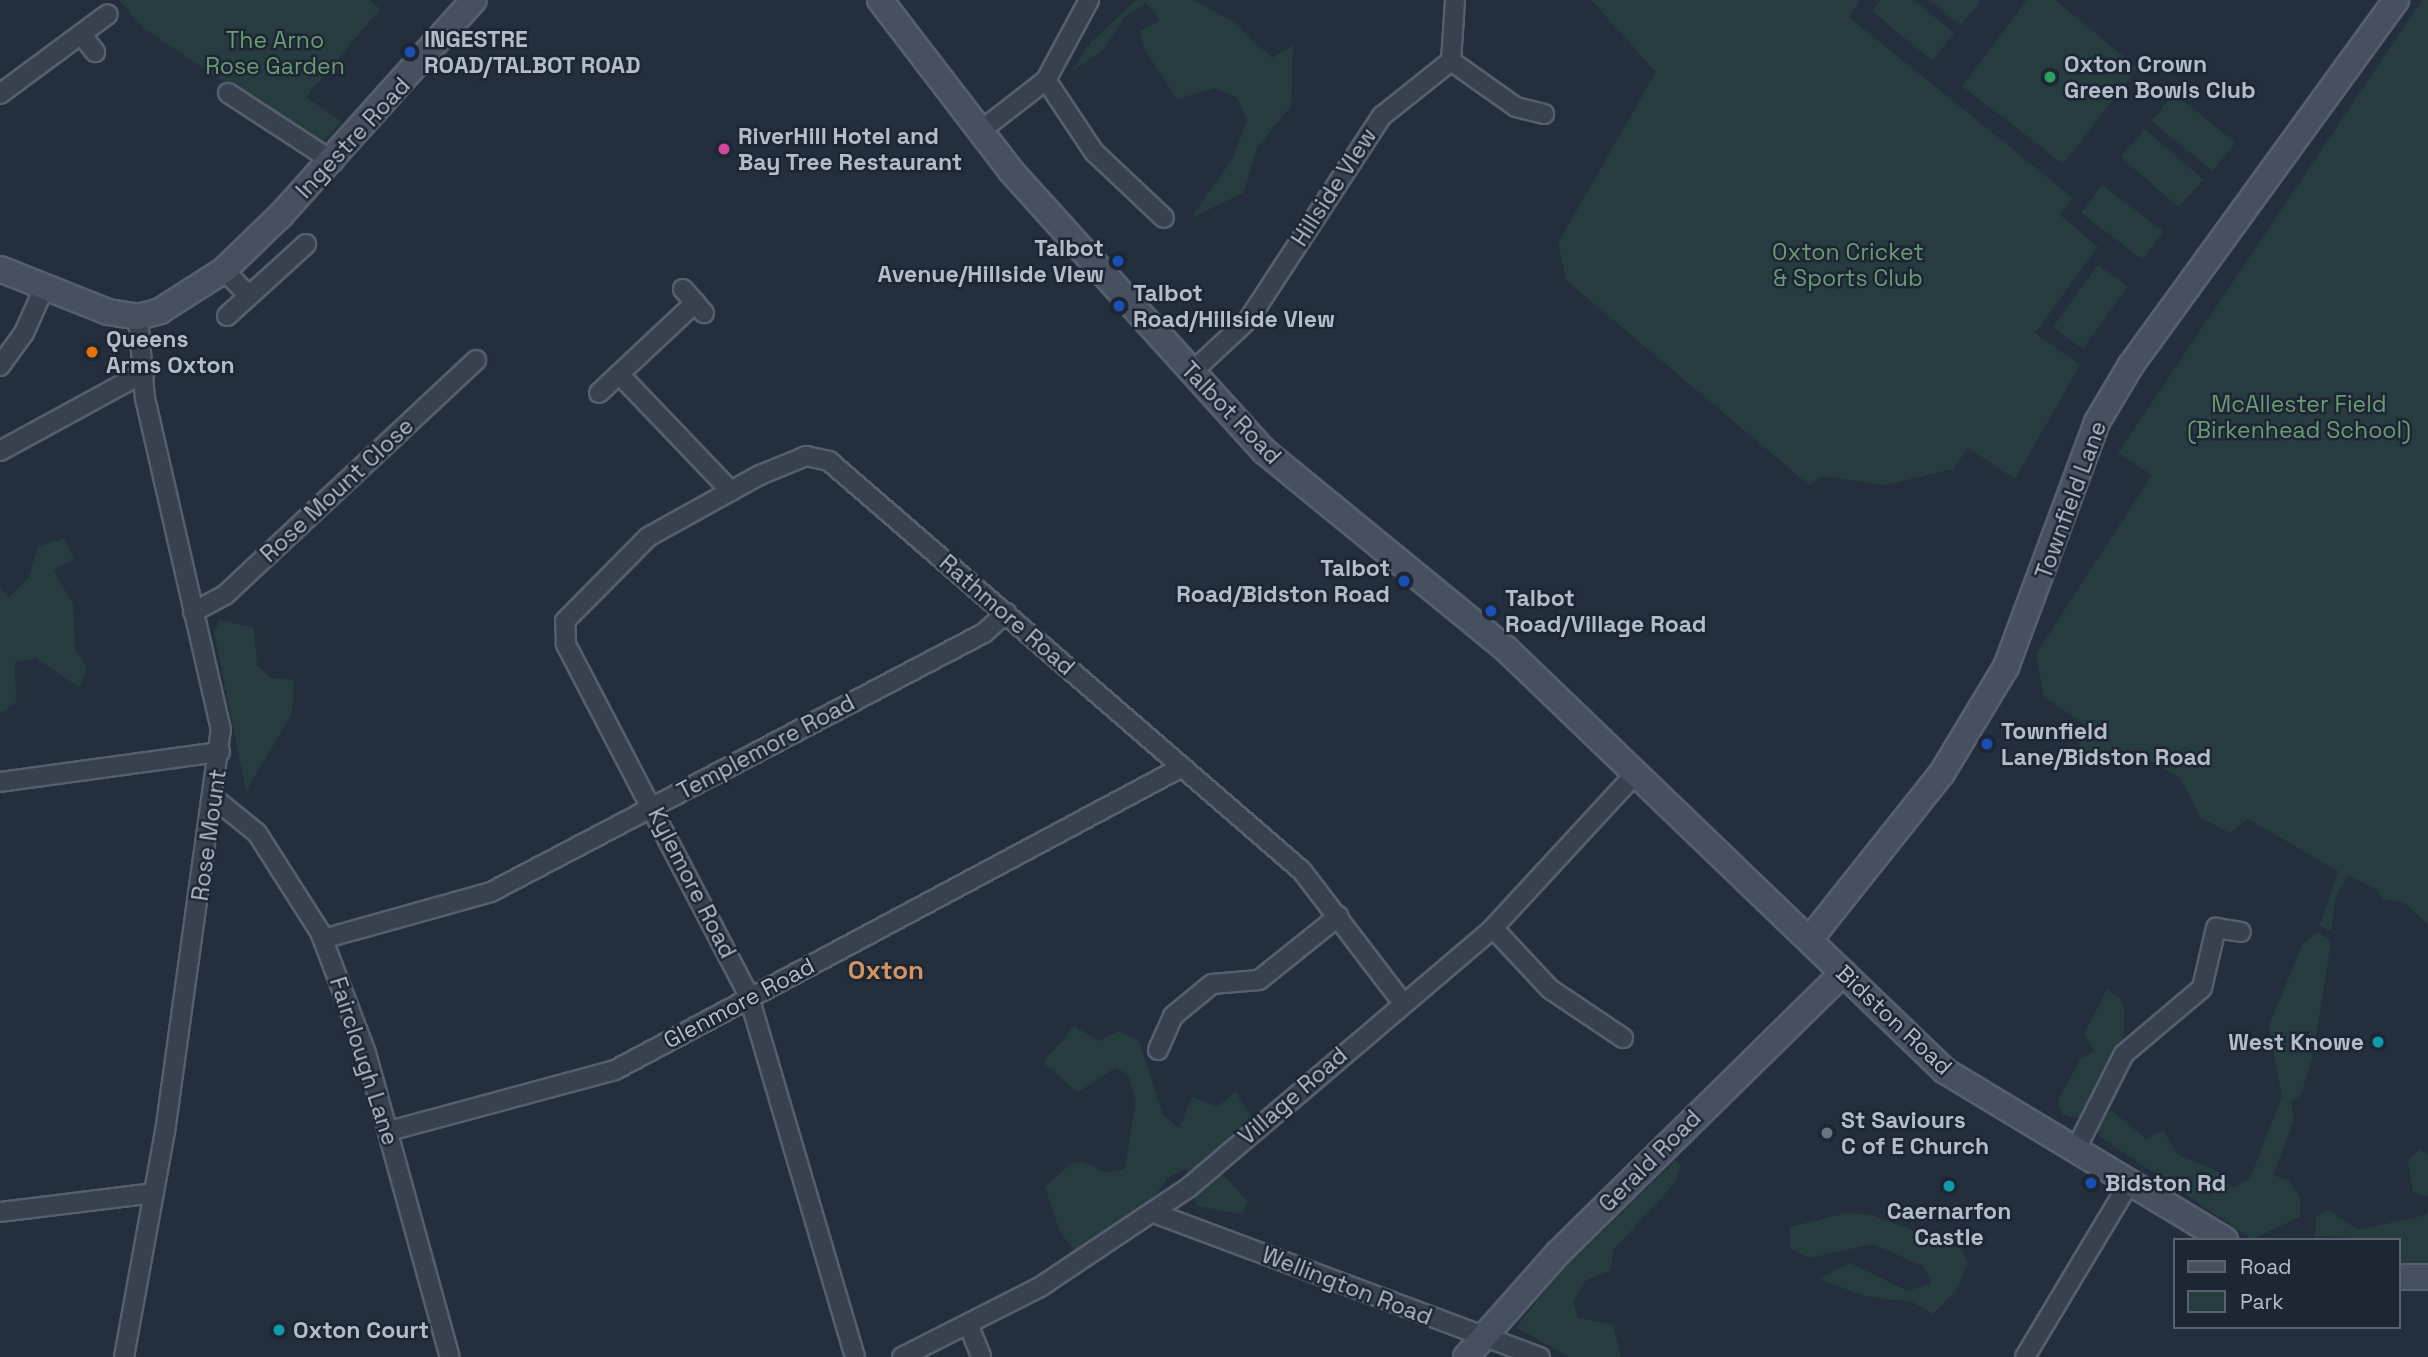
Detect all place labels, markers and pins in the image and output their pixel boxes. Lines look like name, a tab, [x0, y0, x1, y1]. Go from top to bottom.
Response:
place label: INGESTRE ROAD/TALBOT ROAD	[424, 25, 641, 79]
marker: INGESTRE ROAD/TALBOT ROAD	[402, 44, 418, 60]
place label: Oxton Crown Green Bowls Club	[2064, 50, 2256, 104]
marker: Oxton Crown Green Bowls Club	[2042, 69, 2058, 85]
place label: RiverHill Hotel and Bay Tree Restaurant	[738, 122, 963, 176]
marker: RiverHill Hotel and Bay Tree Restaurant	[716, 141, 732, 157]
place label: Talbot Avenue/Hillside VIew	[877, 234, 1104, 288]
marker: Talbot Avenue/Hillside VIew	[1110, 253, 1126, 269]
place label: Talbot Road/Hillside VIew	[1133, 279, 1335, 333]
marker: Talbot Road/Hillside VIew	[1111, 298, 1127, 314]
place label: Queens Arms Oxton	[106, 325, 235, 379]
marker: Queens Arms Oxton	[84, 344, 100, 360]
place label: Talbot Road/Bidston Road	[1176, 554, 1390, 608]
marker: Talbot Road/Bidston Road	[1396, 573, 1412, 589]
place label: Talbot Road/Village Road	[1505, 584, 1707, 638]
marker: Talbot Road/Village Road	[1483, 603, 1499, 619]
place label: Townfield Lane/Bidston Road	[2001, 717, 2211, 771]
marker: Townfield Lane/Bidston Road	[1979, 736, 1995, 752]
place label: West Knowe	[2228, 1028, 2364, 1056]
marker: West Knowe	[2370, 1034, 2386, 1050]
place label: St Saviours C of E Church	[1841, 1106, 1989, 1160]
marker: St Saviours C of E Church	[1819, 1125, 1835, 1141]
place label: Bidston Rd	[2105, 1169, 2226, 1197]
marker: Bidston Rd	[2083, 1175, 2099, 1191]
marker: Caernarfon Castle	[1941, 1178, 1957, 1194]
place label: Caernarfon Castle	[1887, 1197, 2011, 1251]
place label: Oxton Court	[293, 1316, 429, 1344]
marker: Oxton Court	[271, 1322, 287, 1338]

